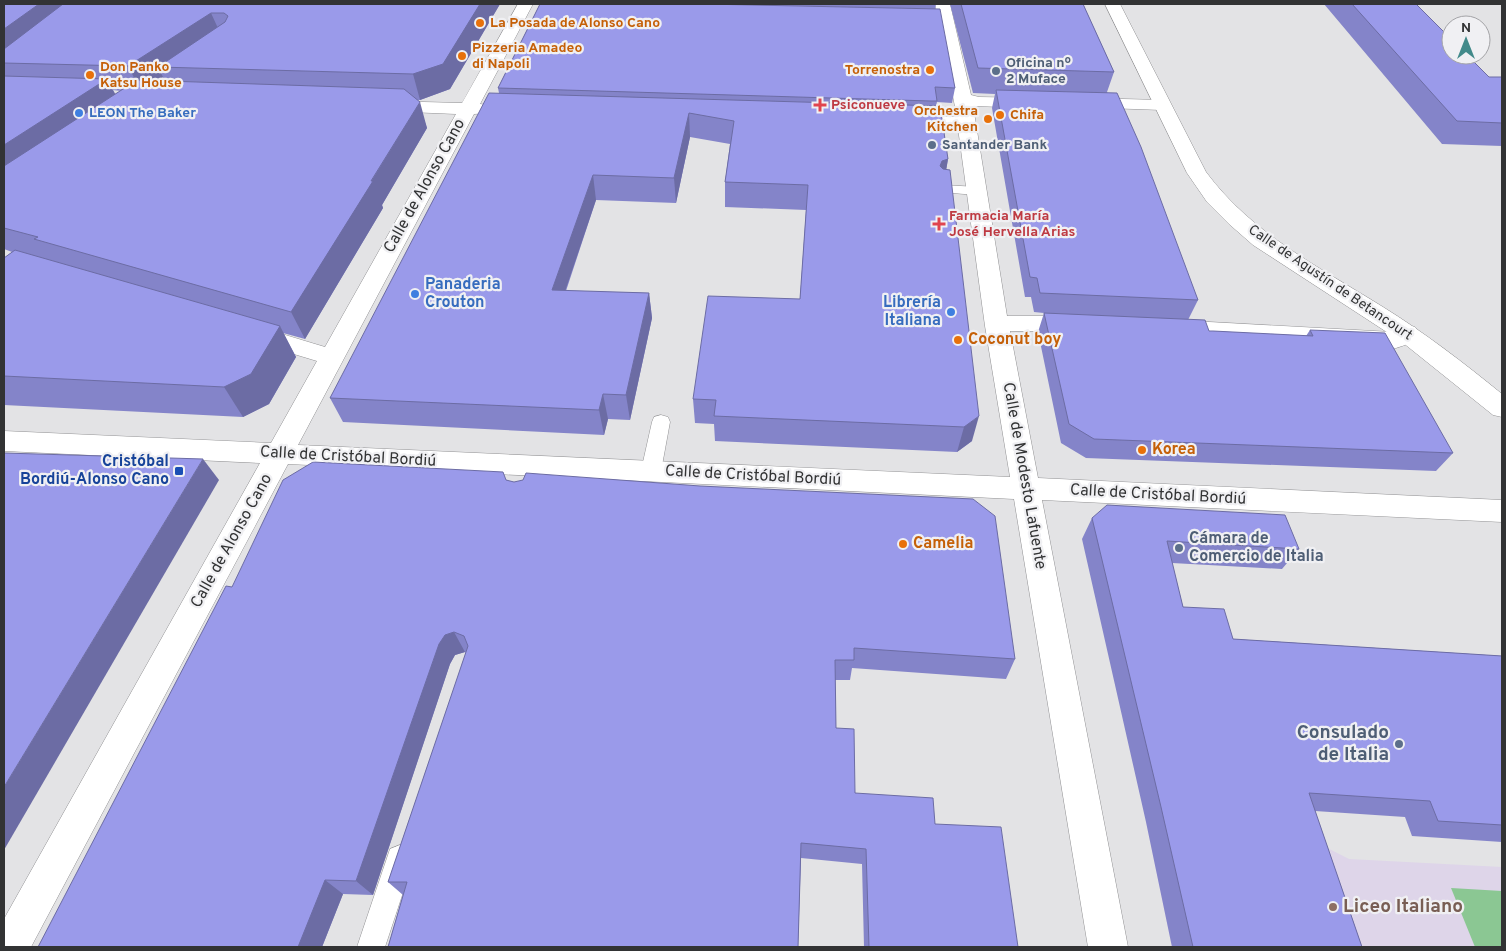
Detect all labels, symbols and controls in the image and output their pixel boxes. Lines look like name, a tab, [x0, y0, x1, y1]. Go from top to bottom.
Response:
place label: La Posada de Alonso Cano	[490, 15, 660, 32]
north arrow	[1441, 15, 1491, 65]
marker: La Posada de Alonso Cano	[474, 17, 486, 29]
text: N	[1461, 20, 1471, 37]
place label: Pizzeria Amadeo di Napoli	[472, 40, 583, 73]
marker: Pizzeria Amadeo di Napoli	[456, 50, 468, 62]
place label: Oficina nº 2 Muface	[1006, 55, 1071, 88]
place label: Don Panko Katsu House	[100, 59, 182, 92]
place label: Torrenostra	[845, 62, 920, 79]
marker: Torrenostra	[924, 64, 936, 76]
marker: Oficina nº 2 Muface	[990, 65, 1002, 77]
marker: Don Panko Katsu House	[84, 69, 96, 81]
place label: Psiconueve	[831, 97, 906, 114]
marker: Psiconueve	[813, 98, 827, 112]
place label: Orchestra Kitchen	[914, 103, 978, 136]
place label: LEON The Baker	[89, 105, 196, 122]
marker: LEON The Baker	[73, 107, 85, 119]
place label: Chifa	[1010, 107, 1044, 124]
marker: Chifa	[994, 109, 1006, 121]
marker: Orchestra Kitchen	[982, 113, 994, 125]
street label: Calle de Alonso Cano	[380, 115, 470, 257]
place label: Santander Bank	[942, 137, 1047, 154]
marker: Santander Bank	[926, 139, 938, 151]
place label: Farmacia María José Hervella Arias	[949, 208, 1075, 241]
marker: Farmacia María José Hervella Arias	[933, 218, 945, 230]
street label: Calle de Agustín de Betancourt	[1245, 222, 1415, 344]
place label: Panaderia Crouton	[425, 275, 501, 313]
marker: Panaderia Crouton	[409, 288, 421, 300]
place label: Librería Italiana	[883, 293, 941, 331]
marker: Librería Italiana	[945, 306, 957, 318]
place label: Coconut boy	[968, 330, 1061, 350]
marker: Coconut boy	[952, 334, 964, 346]
street label: Calle de Modesto Lafuente	[998, 381, 1050, 571]
place label: Korea	[1152, 440, 1196, 460]
street label: Calle de Cristóbal Bordiú	[259, 442, 437, 472]
marker: Korea	[1136, 444, 1148, 456]
place label: Cristóbal Bordiú-Alonso Cano	[20, 452, 169, 490]
street label: Calle de Cristóbal Bordiú	[664, 461, 842, 491]
marker: Cristóbal Bordiú-Alonso Cano	[173, 465, 185, 477]
street label: Calle de Alonso Cano	[187, 470, 277, 612]
street label: Calle de Cristóbal Bordiú	[1069, 480, 1247, 510]
place label: Cámara de Comercio de Italia	[1189, 529, 1324, 567]
place label: Camelia	[913, 534, 973, 554]
marker: Camelia	[897, 538, 909, 550]
marker: Cámara de Comercio de Italia	[1173, 542, 1185, 554]
place label: Consulado de Italia	[1297, 721, 1389, 767]
marker: Consulado de Italia	[1393, 738, 1405, 750]
place label: Liceo Italiano	[1343, 895, 1463, 919]
marker: Liceo Italiano	[1327, 901, 1339, 913]

